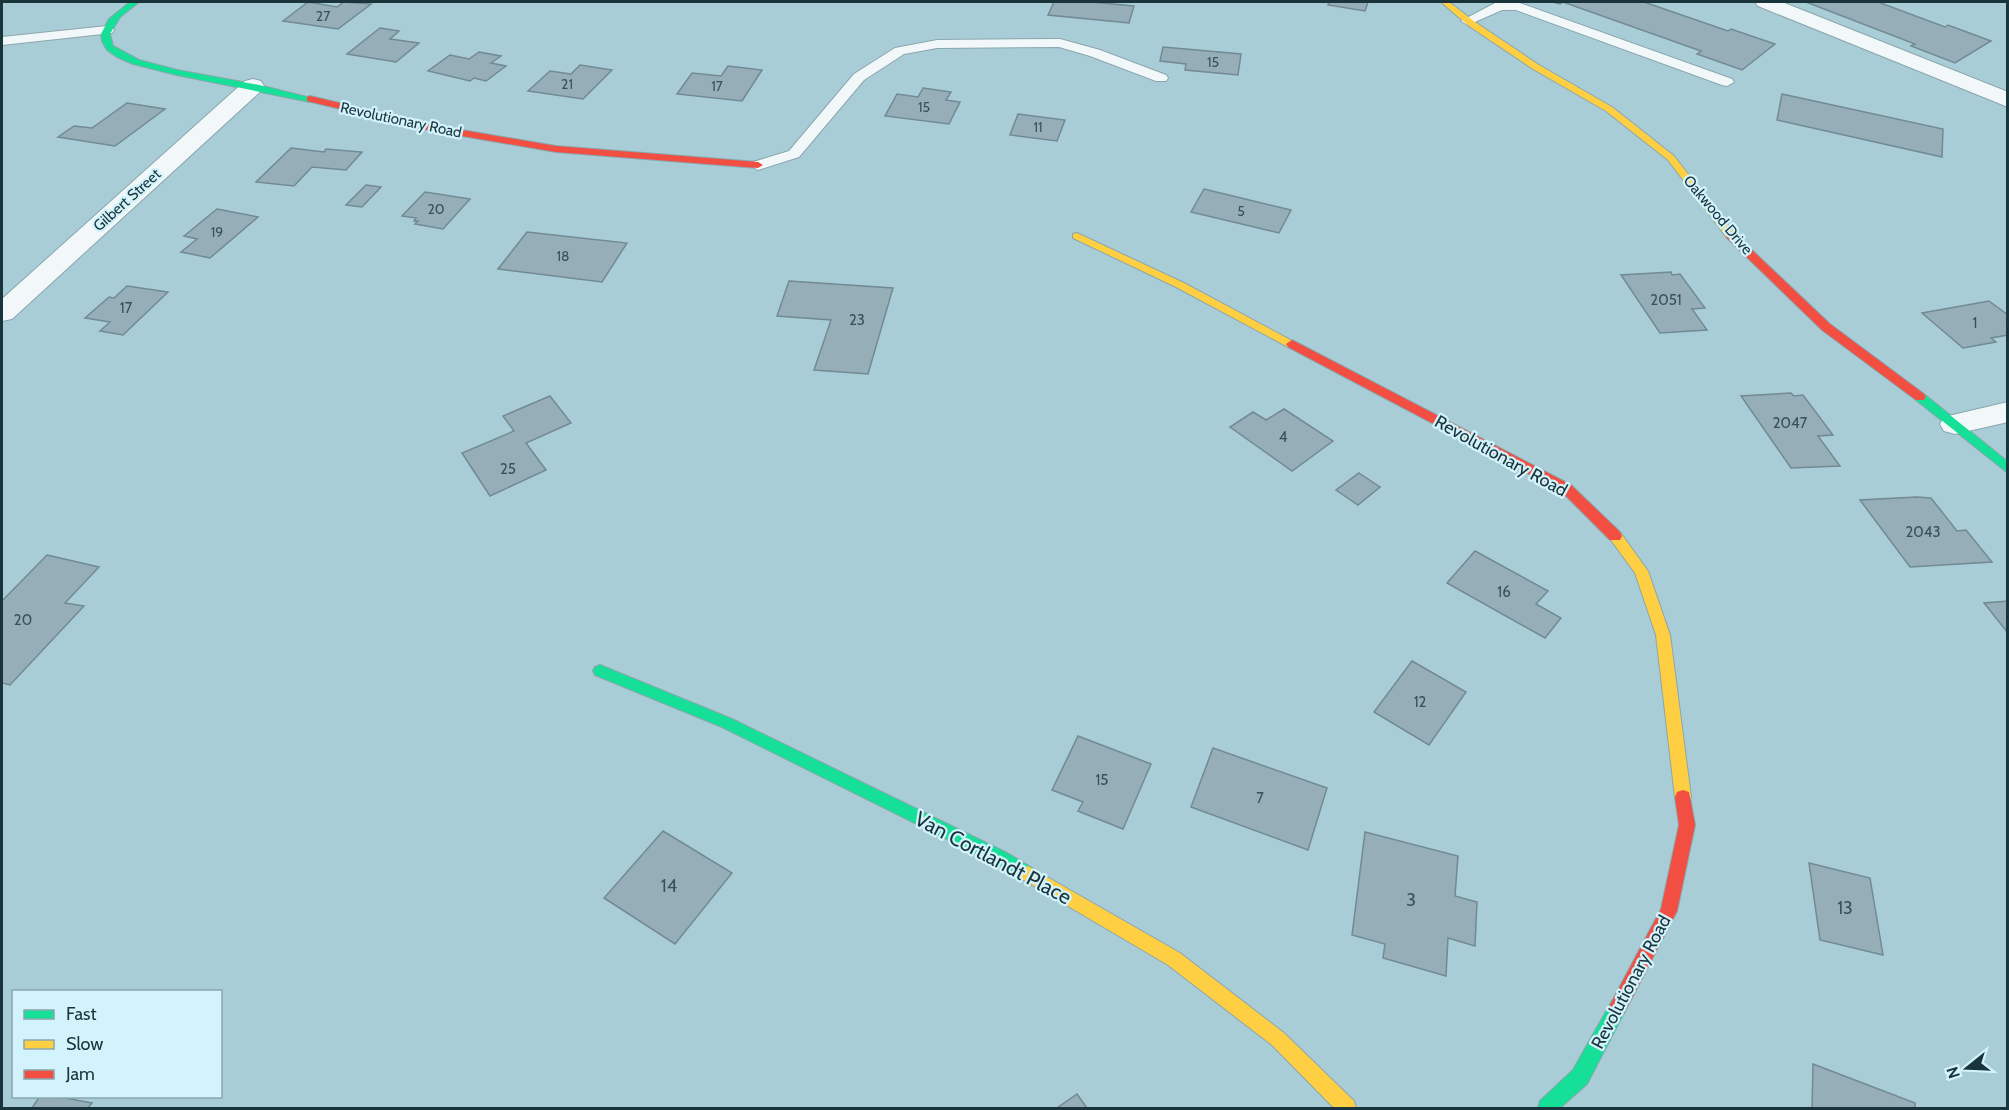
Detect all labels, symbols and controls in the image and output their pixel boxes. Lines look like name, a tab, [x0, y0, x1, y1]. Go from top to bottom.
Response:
house number: 27	[316, 7, 330, 25]
house number: 15	[1207, 53, 1219, 71]
house number: 21	[561, 75, 573, 93]
house number: 17	[711, 77, 723, 95]
street label: Revolutionary Road	[339, 98, 463, 142]
house number: 15	[918, 98, 930, 116]
house number: 11	[1033, 118, 1043, 136]
street label: Gilbert Street	[90, 165, 164, 235]
street label: Oakwood Drive	[1680, 172, 1757, 259]
house number: 20	[427, 200, 445, 218]
house number: 5	[1237, 202, 1245, 220]
house number: 19	[211, 223, 223, 241]
house number: 18	[556, 247, 570, 265]
house number: 2051	[1650, 291, 1682, 309]
house number: 17	[120, 299, 133, 317]
house number: 23	[849, 311, 865, 329]
house number: 1	[1973, 314, 1977, 332]
street label: Revolutionary Road	[1431, 410, 1571, 502]
house number: 2047	[1773, 414, 1808, 432]
house number: 4	[1279, 428, 1288, 446]
house number: 25	[500, 460, 516, 478]
house number: 2043	[1905, 523, 1941, 541]
house number: 16	[1497, 583, 1511, 601]
house number: 20	[14, 611, 32, 629]
house number: 12	[1414, 693, 1427, 711]
house number: 15	[1095, 771, 1109, 789]
house number: 7	[1256, 789, 1264, 807]
street label: Van Cortlandt Place	[911, 806, 1076, 909]
house number: 14	[661, 875, 677, 897]
house number: 3	[1406, 889, 1416, 911]
house number: 13	[1837, 897, 1853, 919]
street label: Revolutionary Road	[1586, 911, 1676, 1053]
legend	[12, 990, 222, 1098]
text: Fast	[66, 1003, 97, 1025]
text: Slow	[66, 1033, 103, 1055]
north arrow	[1937, 1038, 1997, 1098]
text: Jam	[65, 1063, 95, 1085]
text: N	[1942, 1064, 1964, 1081]

